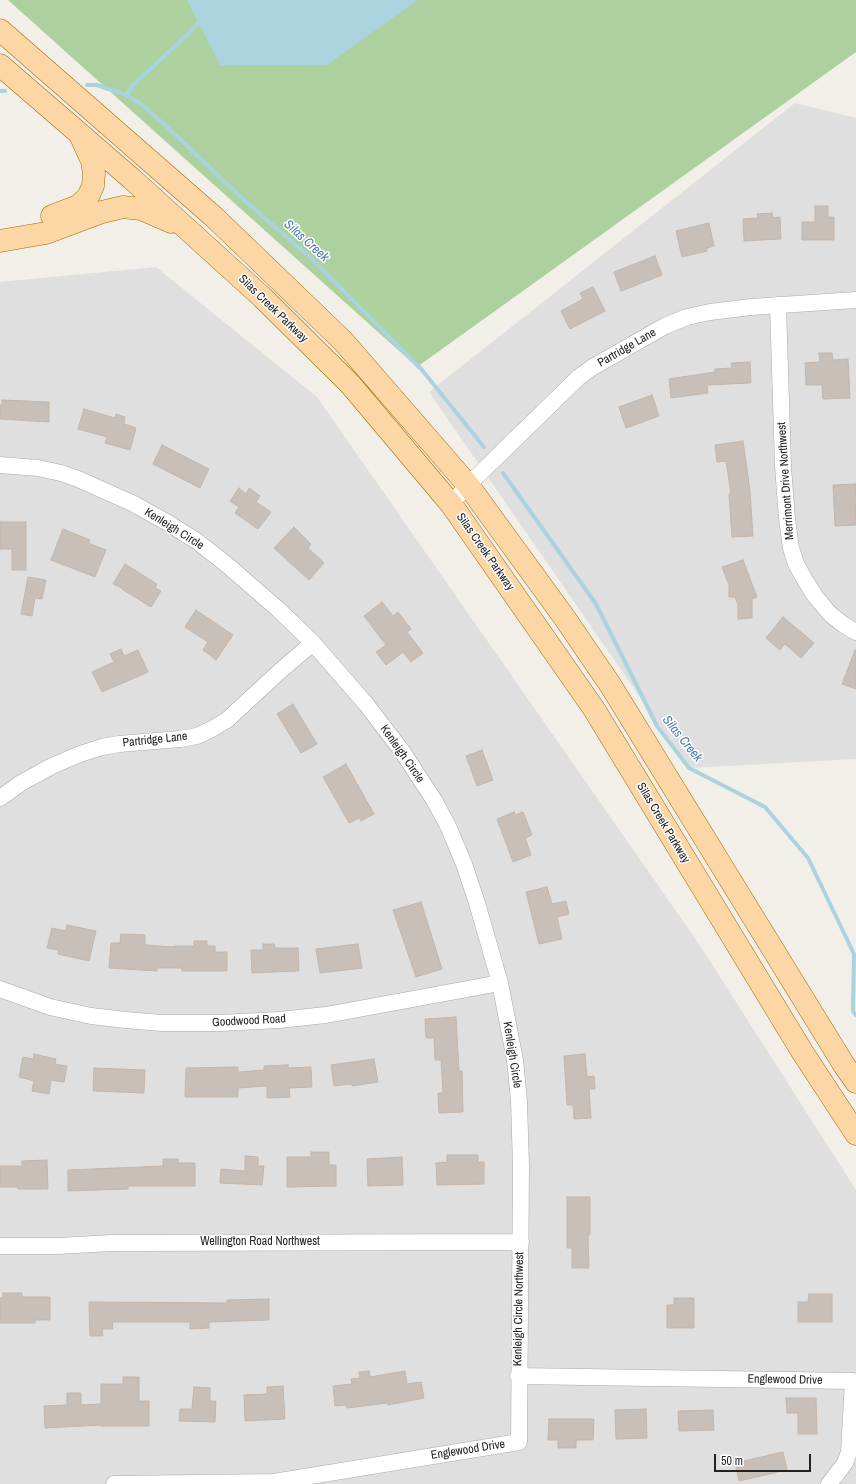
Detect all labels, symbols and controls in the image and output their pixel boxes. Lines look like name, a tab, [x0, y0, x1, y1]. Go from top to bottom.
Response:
water label: Silas Creek	[280, 217, 332, 265]
street label: Silas Creek Parkway	[235, 272, 311, 346]
street label: Partridge Lane	[595, 325, 659, 371]
street label: Merrimont Drive Northwest	[775, 422, 797, 540]
street label: Kenleigh Circle	[142, 505, 206, 553]
street label: Silas Creek Parkway	[453, 510, 517, 594]
water label: Silas Creek	[659, 713, 705, 765]
street label: Kenleigh Circle	[377, 722, 427, 786]
street label: Partridge Lane	[122, 729, 188, 751]
street label: Silas Creek Parkway	[633, 780, 693, 866]
street label: Goodwood Road	[212, 1012, 286, 1030]
street label: Kenleigh Circle	[500, 1021, 524, 1089]
street label: Wellington Road Northwest	[200, 1235, 320, 1249]
street label: Kenleigh Circle Northwest	[511, 1252, 527, 1366]
street label: Englewood Drive	[747, 1372, 823, 1388]
street label: Englewood Drive	[430, 1437, 506, 1463]
scale bar	[716, 1446, 813, 1472]
text: 50 m	[721, 1453, 743, 1469]

